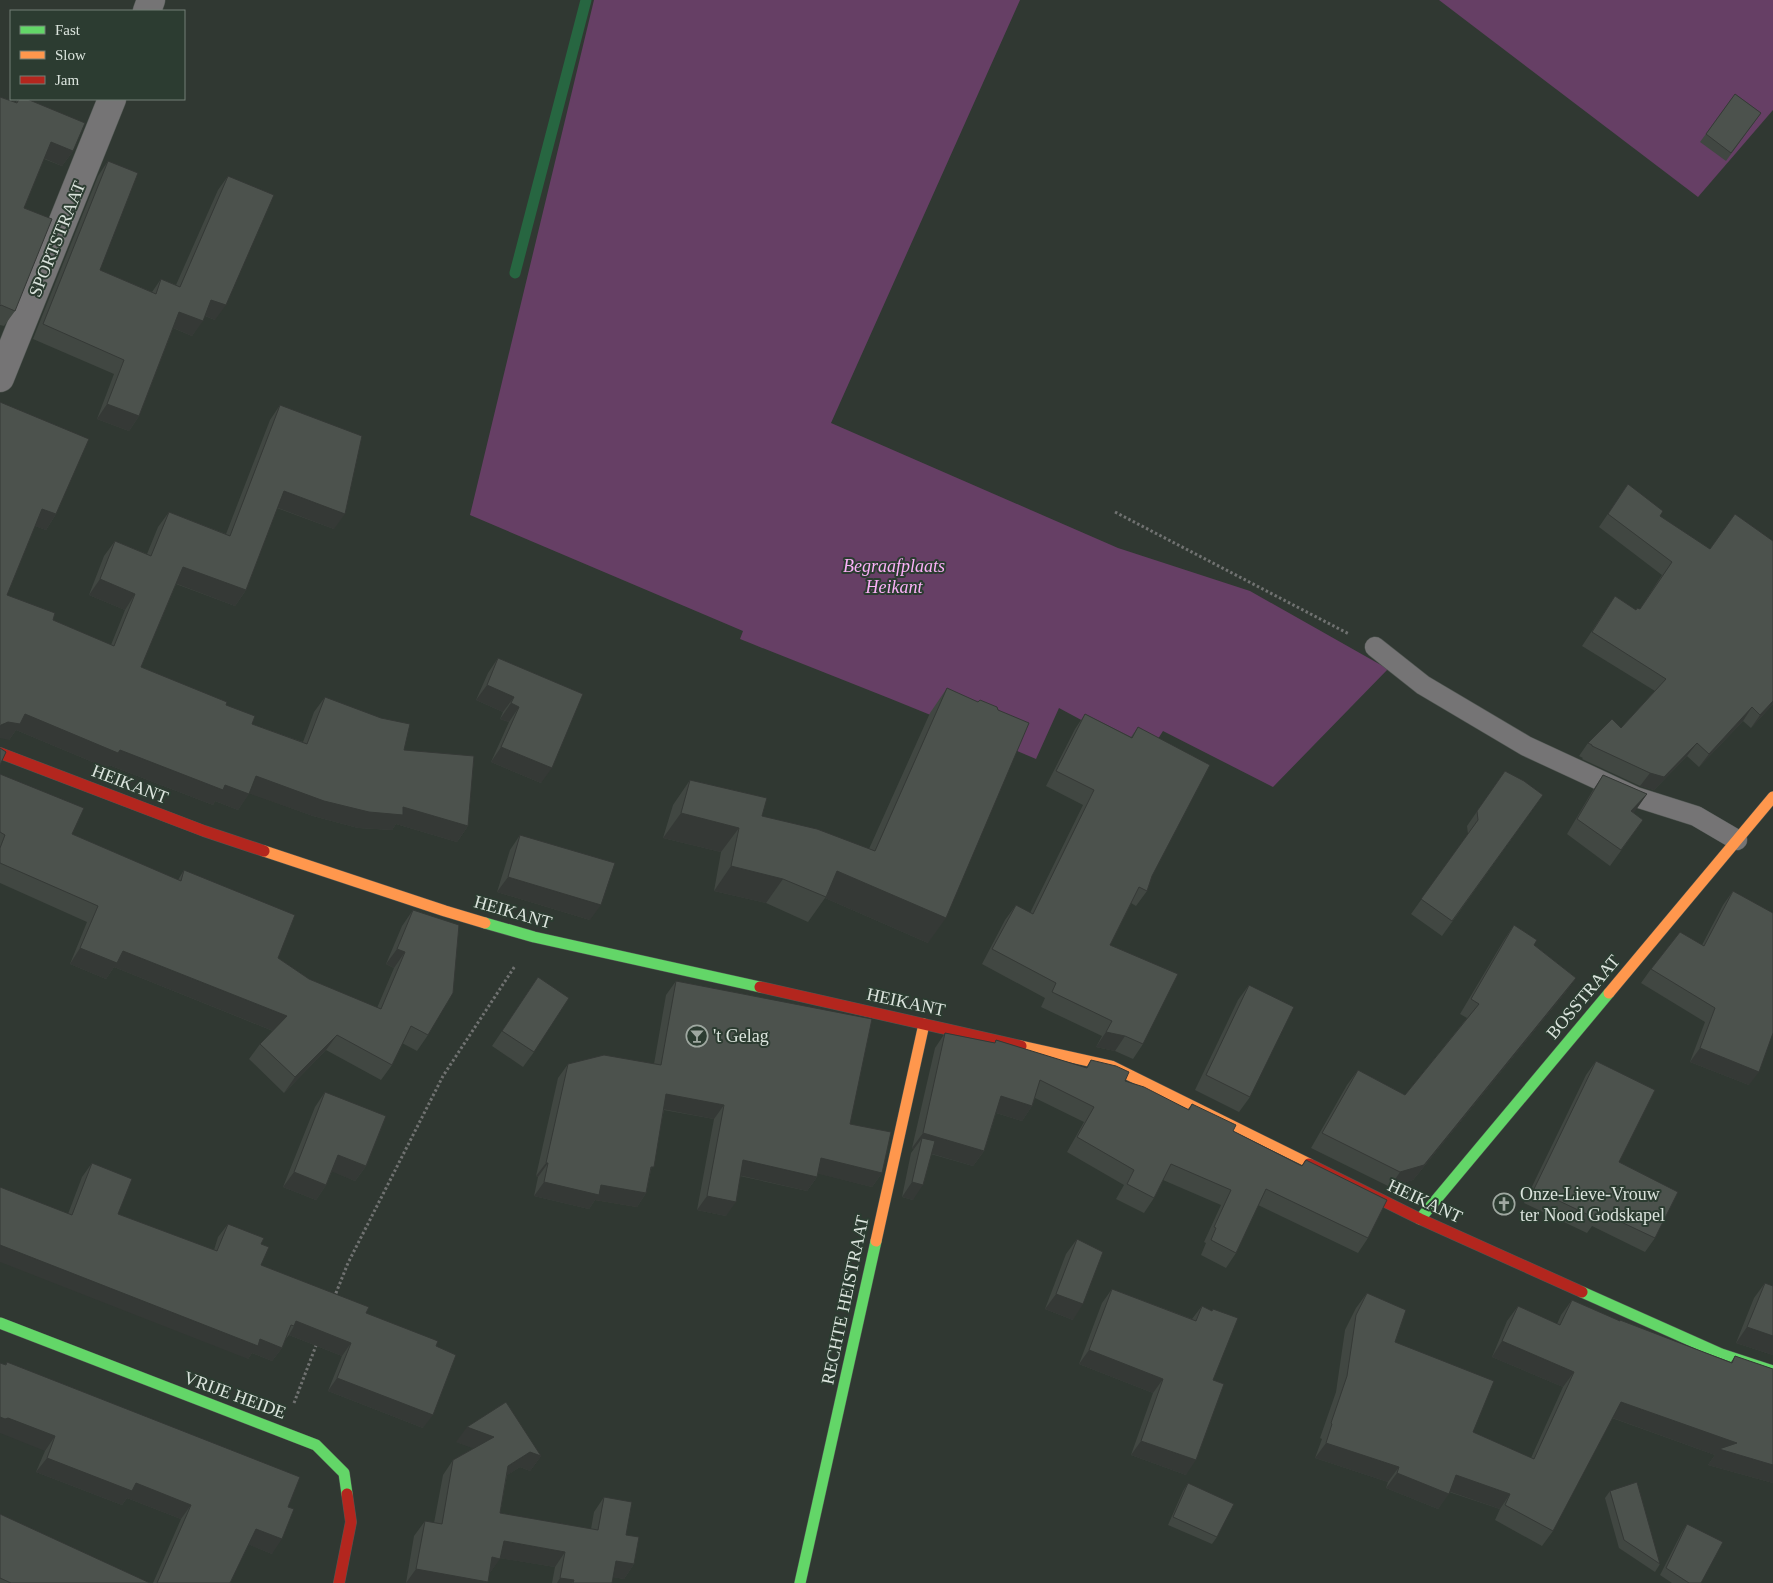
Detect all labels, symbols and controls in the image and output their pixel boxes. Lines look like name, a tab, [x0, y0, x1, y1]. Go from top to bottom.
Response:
legend	[10, 10, 185, 100]
text: Fast	[55, 22, 81, 38]
text: Slow	[55, 47, 86, 63]
text: Jam	[55, 72, 79, 88]
street label: SPORTSTRAAT	[25, 178, 89, 300]
park label: Begraafplaats Heikant	[843, 556, 945, 597]
street label: HEIKANT	[89, 760, 171, 808]
street label: HEIKANT	[472, 891, 554, 933]
street label: BOSSTRAAT	[1542, 951, 1624, 1043]
street label: HEIKANT	[865, 984, 947, 1020]
bar icon: 't Gelag	[685, 1024, 709, 1048]
place label: 't Gelag	[713, 1026, 769, 1046]
street label: HEIKANT	[1385, 1175, 1465, 1227]
place label: Onze-Lieve-Vrouw ter Nood Godskapel	[1520, 1184, 1665, 1225]
church icon: Onze-Lieve-Vrouw ter Nood Godskapel	[1492, 1192, 1516, 1216]
street label: RECHTE HEISTRAAT	[817, 1214, 873, 1386]
street label: VRIJE HEIDE	[181, 1367, 289, 1423]

